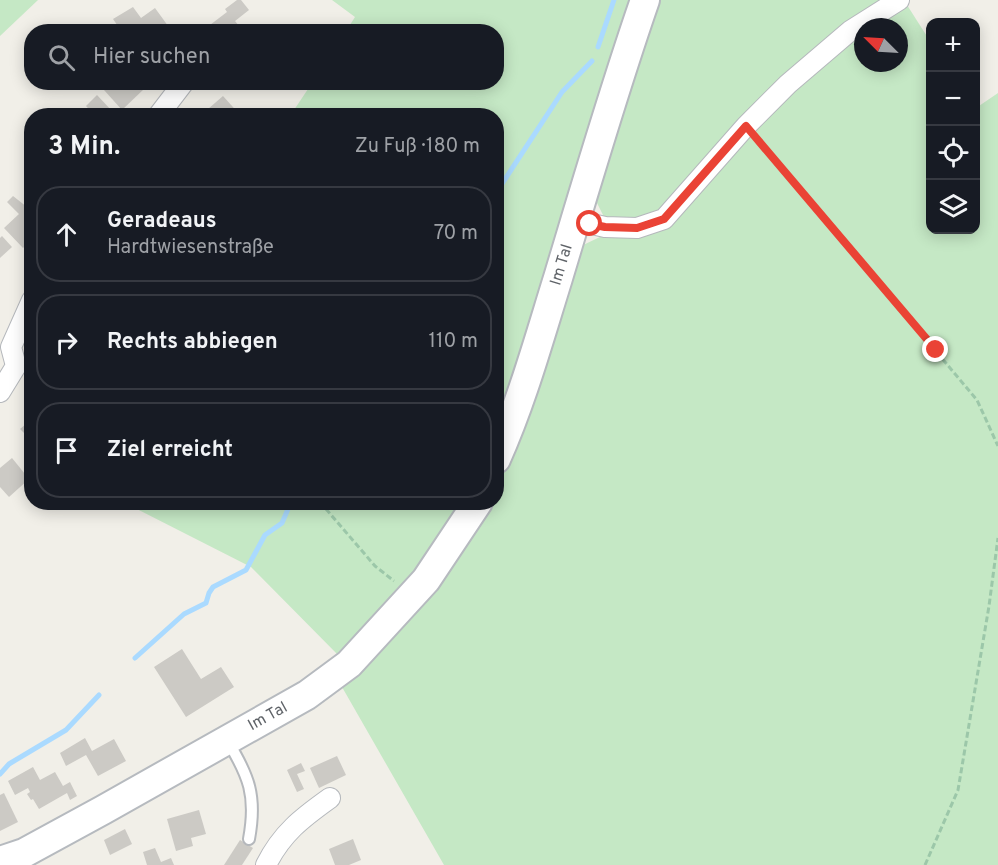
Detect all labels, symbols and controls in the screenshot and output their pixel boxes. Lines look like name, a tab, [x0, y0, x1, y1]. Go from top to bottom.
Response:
north arrow	[854, 18, 908, 72]
map controls	[926, 18, 980, 234]
button: +	[926, 18, 980, 72]
search box	[24, 24, 504, 90]
icon: search	[45, 41, 78, 74]
text: Hier suchen	[93, 44, 210, 71]
button: −	[926, 72, 980, 126]
button: locate	[926, 126, 980, 180]
text: 3 Min.	[48, 131, 120, 164]
text: Zu Fuß · 180 m	[355, 134, 480, 160]
button: layers	[926, 180, 980, 234]
text: Geradeaus	[107, 208, 217, 235]
route start	[576, 210, 602, 236]
icon: ahead	[50, 218, 83, 251]
text: 70 m	[434, 221, 478, 247]
text: Hardtwiesenstraße	[107, 235, 274, 261]
street label: Im Tal	[546, 242, 578, 288]
icon: right	[50, 326, 83, 359]
text: Rechts abbiegen	[107, 329, 278, 356]
text: 110 m	[429, 329, 478, 355]
route end	[922, 336, 948, 362]
icon: arrive	[50, 434, 83, 467]
text: Ziel erreicht	[107, 437, 233, 464]
street label: Im Tal	[245, 698, 291, 736]

